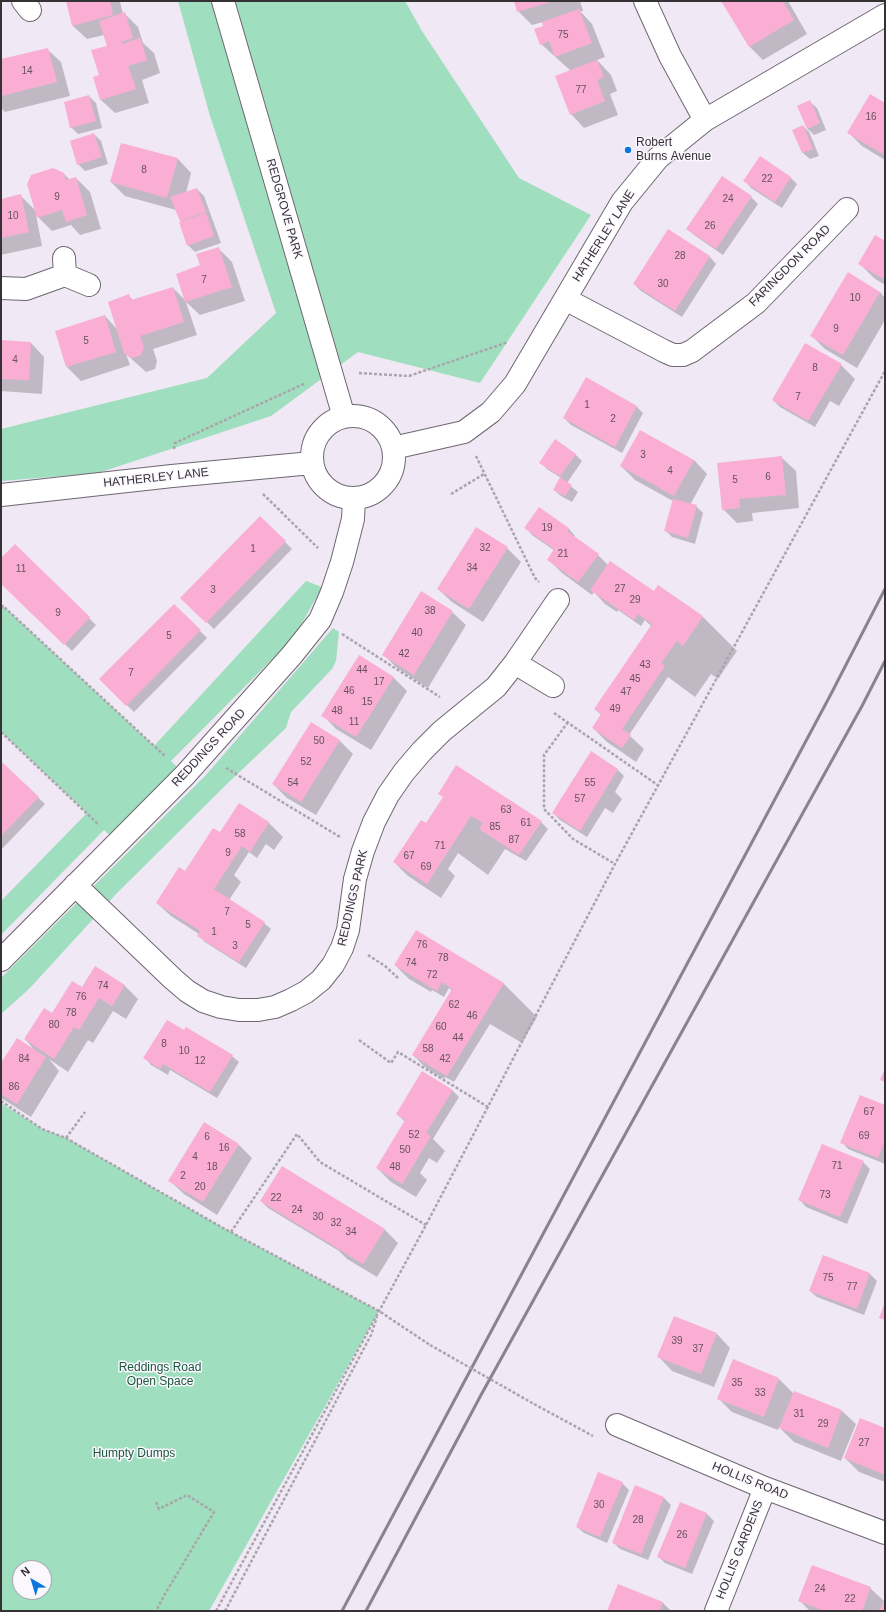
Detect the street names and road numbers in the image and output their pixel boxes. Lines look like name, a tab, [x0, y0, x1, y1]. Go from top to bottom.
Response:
street label: REDGROVE PARK	[263, 157, 305, 261]
street label: HATHERLEY LANE	[570, 187, 638, 285]
street label: FARINGDON ROAD	[746, 222, 834, 310]
street label: HATHERLEY LANE	[103, 465, 209, 491]
street label: REDDINGS ROAD	[169, 706, 249, 790]
street label: REDDINGS PARK	[335, 848, 371, 948]
street label: HOLLIS ROAD	[710, 1459, 790, 1503]
street label: HOLLIS GARDENS	[714, 1498, 766, 1602]

